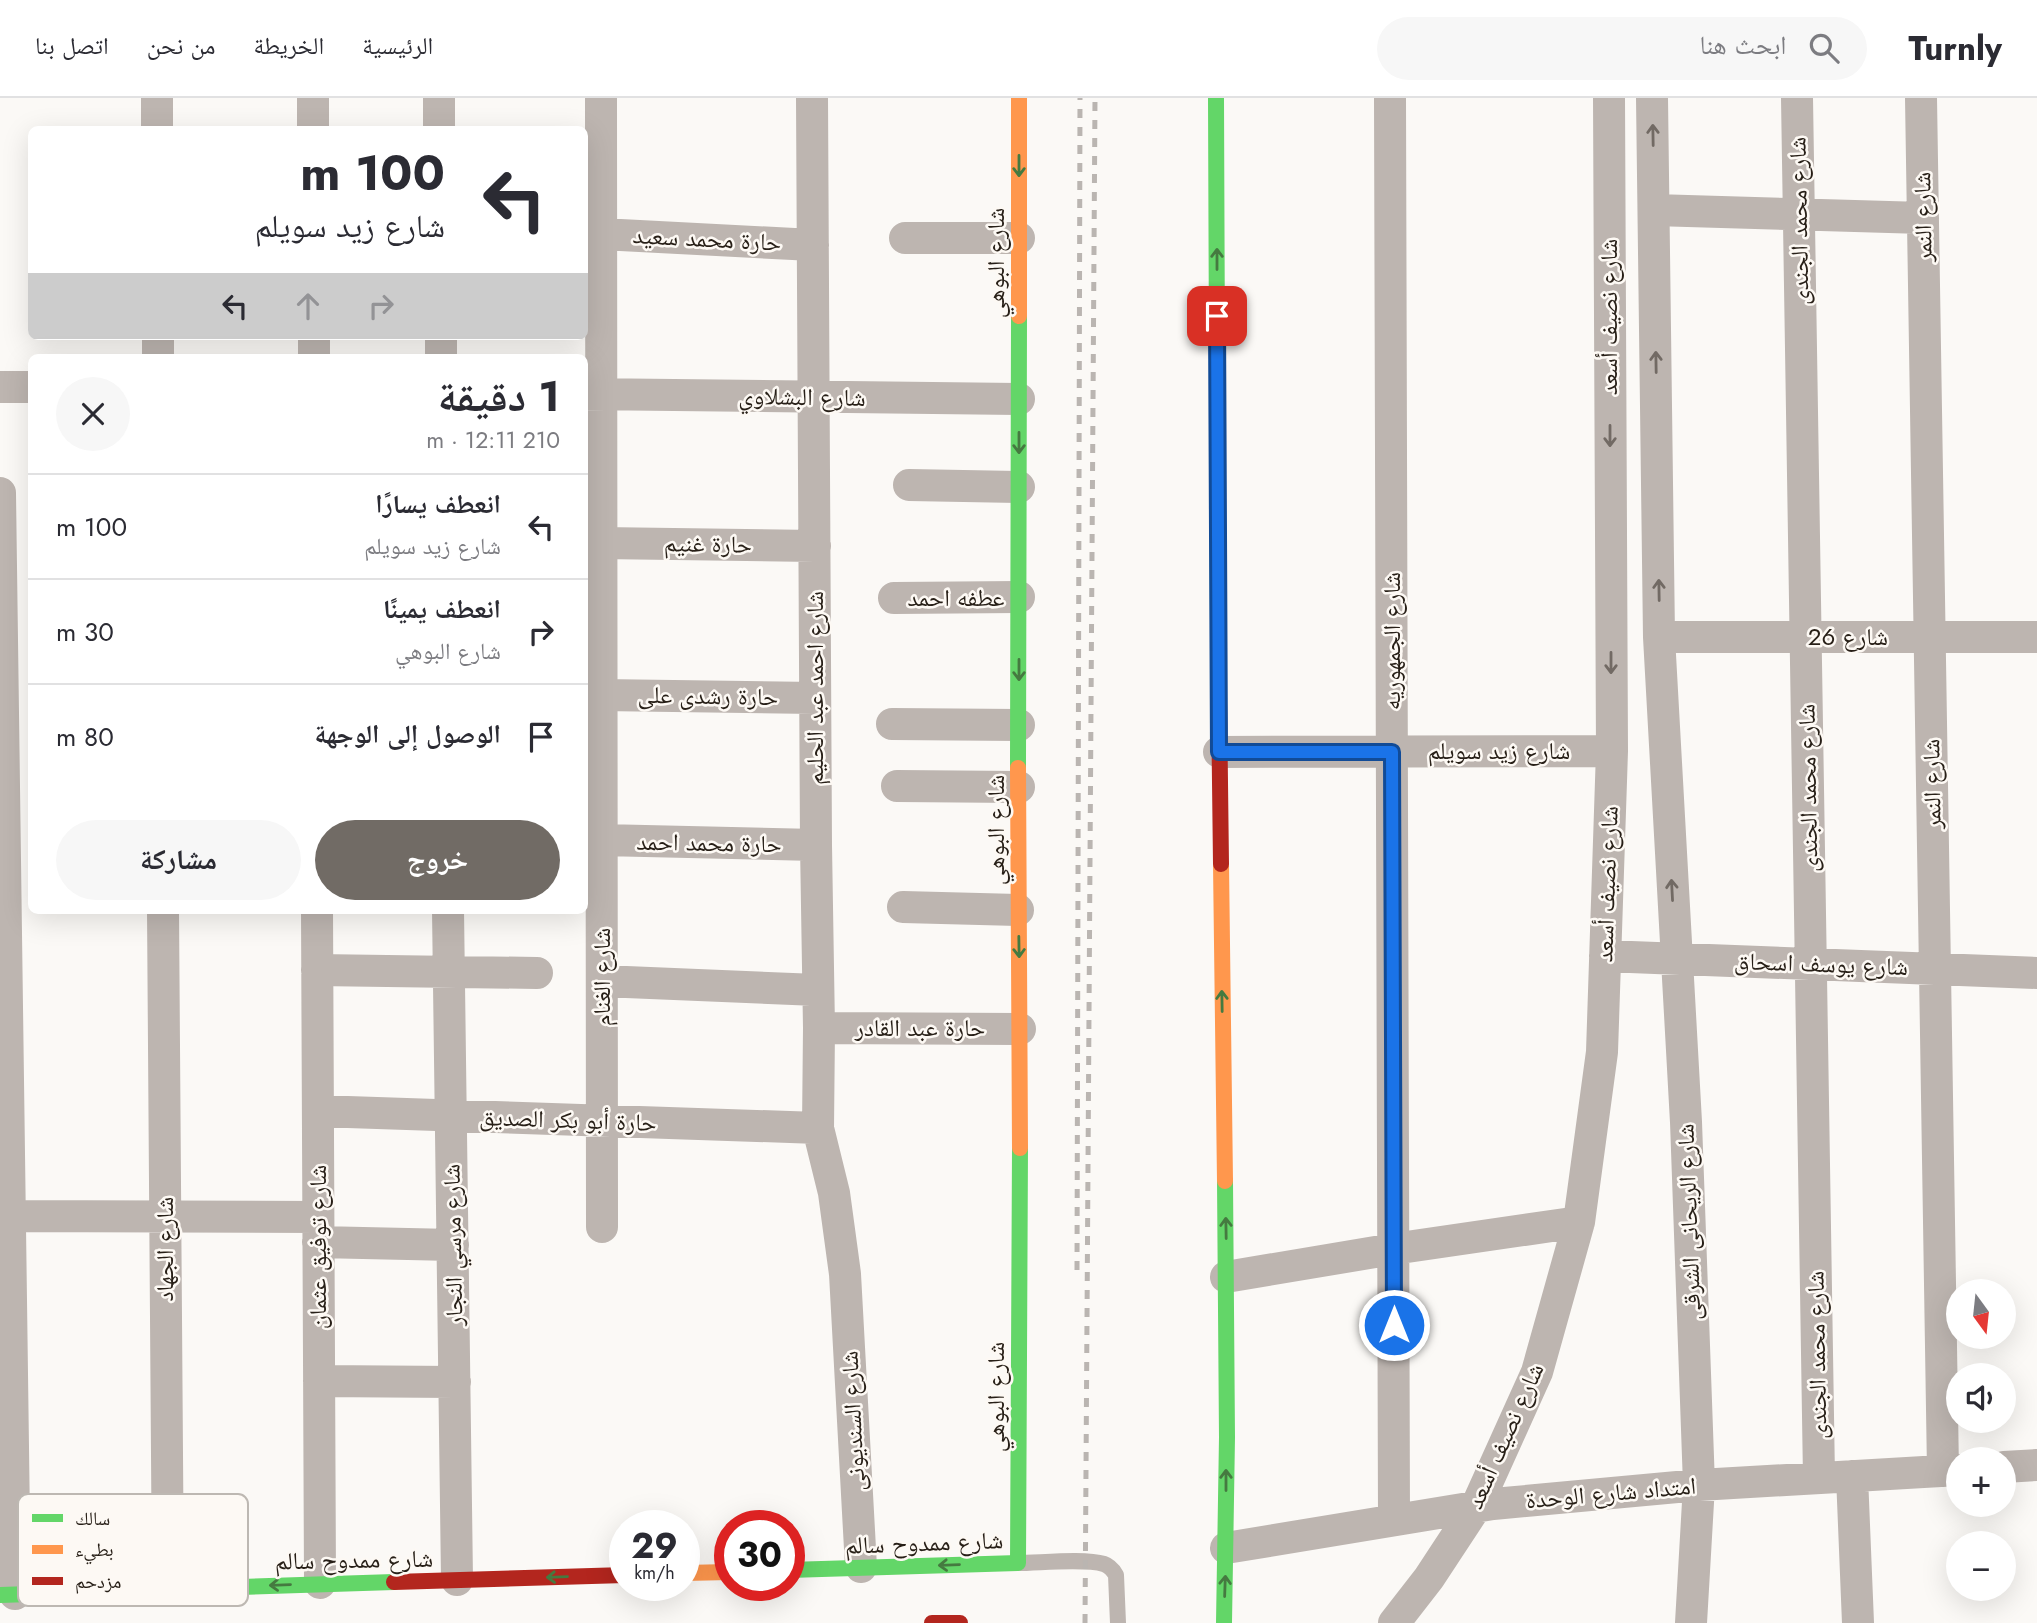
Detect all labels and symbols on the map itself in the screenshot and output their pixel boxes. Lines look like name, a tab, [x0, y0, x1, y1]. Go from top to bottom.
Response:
one-way arrow	[1646, 123, 1660, 146]
street label: شارع محمد الجندى	[1780, 137, 1817, 305]
one-way arrow	[1012, 154, 1026, 177]
street label: شارع النمر	[1904, 172, 1941, 263]
street label: شارع البوهي	[978, 208, 1015, 318]
street label: حارة محمد سعيد	[632, 217, 782, 260]
street label: شارع نصيف أسعد	[1591, 239, 1626, 395]
one-way arrow	[1210, 247, 1223, 270]
pin	[1187, 286, 1247, 346]
one-way arrow	[1649, 351, 1663, 374]
street label: شارع البشلاوي	[738, 378, 866, 417]
one-way arrow	[1603, 424, 1617, 447]
one-way arrow	[1012, 431, 1026, 454]
street label: حارة غنيم	[664, 525, 752, 562]
street label: شارع الجمهوريه	[1374, 572, 1409, 710]
one-way arrow	[1652, 578, 1666, 601]
street label: عطفه احمد	[908, 580, 1004, 615]
street label: شارع احمد عبد الحليم	[797, 591, 832, 785]
street label: شارع 26	[1808, 619, 1888, 654]
one-way arrow	[1604, 651, 1618, 674]
one-way arrow	[1012, 658, 1026, 681]
street label: حارة رشدى على	[637, 677, 779, 714]
street label: شارع محمد الجندى	[1789, 704, 1826, 872]
street label: شارع زيد سويلم	[1428, 733, 1570, 768]
street label: شارع النمر	[1913, 739, 1950, 830]
street label: شارع البوهي	[978, 775, 1015, 885]
street label: شارع نصيف أسعد	[1586, 805, 1627, 963]
street label: حارة محمد احمد	[636, 824, 782, 861]
one-way arrow	[1666, 879, 1679, 902]
street label: شارع الغنام	[584, 928, 619, 1026]
one-way arrow	[1012, 935, 1026, 958]
street label: شارع يوسف اسحاق	[1733, 943, 1909, 984]
one-way arrow	[1216, 989, 1229, 1012]
street label: حارة عبد القادر	[854, 1010, 985, 1045]
street label: حارة أبو بكر الصديق	[479, 1099, 657, 1140]
street label: شارع الريحانى الشرقى	[1668, 1123, 1709, 1321]
street label: شارع مرسي النجار	[434, 1164, 474, 1327]
street label: شارع توفيق عثمان	[300, 1165, 335, 1329]
street label: شارع الجهاد	[147, 1197, 182, 1301]
one-way arrow	[1219, 1217, 1232, 1240]
street label: شارع محمد الجندى	[1798, 1271, 1835, 1439]
north arrow	[1946, 1279, 2016, 1349]
position arrow	[1357, 1288, 1431, 1362]
street label: شارع البوهي	[978, 1342, 1015, 1452]
street label: شارع السنديونى	[831, 1350, 874, 1492]
street label: شارع نصيف أسعد	[1457, 1357, 1552, 1514]
street label: امتداد شارع الوحدة	[1524, 1468, 1698, 1517]
one-way arrow	[1219, 1469, 1233, 1492]
legend	[18, 1494, 248, 1606]
text: سالك	[75, 1505, 110, 1532]
speed limit sign: 30	[714, 1510, 805, 1601]
street label: شارع ممدوح سالم	[844, 1522, 1004, 1563]
text: بطيء	[75, 1536, 114, 1565]
street label: شارع ممدوح سالم	[275, 1541, 433, 1578]
one-way arrow	[938, 1558, 961, 1571]
text: مزدحم	[75, 1568, 121, 1595]
one-way arrow	[545, 1571, 568, 1584]
one-way arrow	[1218, 1574, 1232, 1597]
one-way arrow	[269, 1578, 292, 1591]

